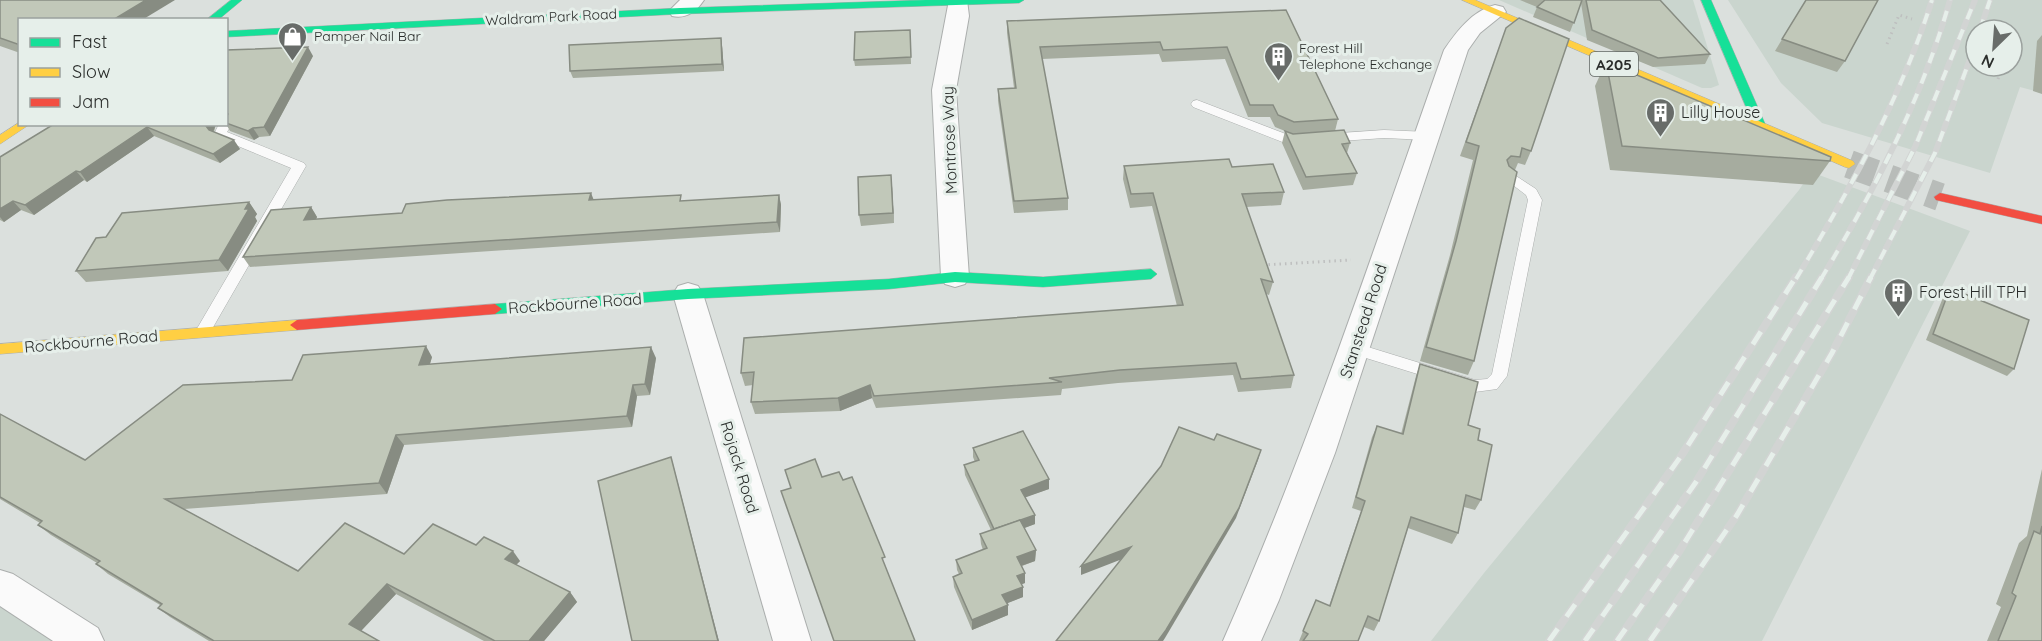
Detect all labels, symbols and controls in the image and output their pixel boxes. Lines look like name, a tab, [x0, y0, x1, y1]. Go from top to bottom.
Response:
street label: Waldram Park Road	[485, 5, 617, 29]
legend	[18, 18, 228, 126]
north arrow	[1964, 18, 2024, 78]
shop icon: Pamper Nail Bar	[277, 20, 309, 62]
place label: Pamper Nail Bar	[314, 27, 421, 45]
text: Fast	[72, 30, 107, 53]
place label: Forest Hill Telephone Exchange	[1299, 39, 1432, 73]
building icon: Forest Hill Telephone Exchange	[1262, 40, 1294, 82]
text: N	[1978, 50, 1997, 73]
road number: A205	[1590, 52, 1638, 76]
text: Slow	[72, 60, 110, 83]
street label: Montrose Way	[937, 86, 961, 194]
text: Jam	[72, 90, 110, 113]
building icon: Lilly House	[1644, 96, 1676, 138]
place label: Lilly House	[1681, 102, 1760, 122]
street label: Stanstead Road	[1335, 261, 1391, 381]
building icon: Forest Hill TPH	[1882, 276, 1914, 318]
place label: Forest Hill TPH	[1919, 282, 2027, 302]
street label: Rockbourne Road	[507, 288, 643, 318]
street label: Rockbourne Road	[23, 325, 159, 357]
street label: Rojack Road	[717, 419, 763, 515]

